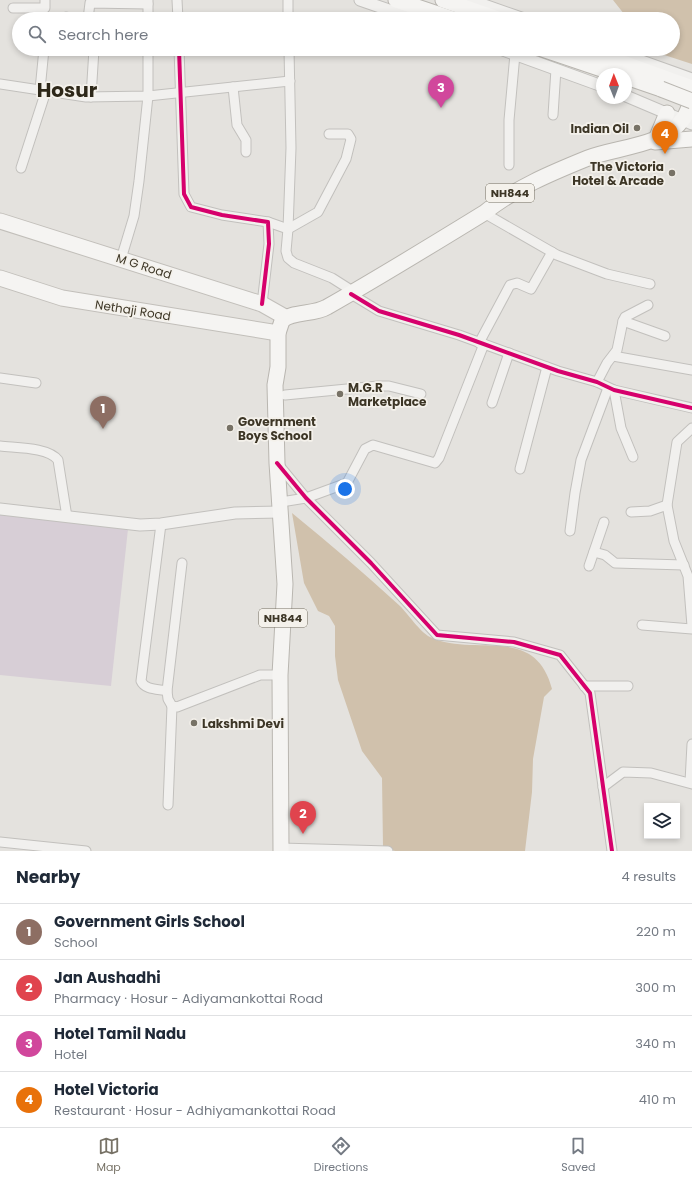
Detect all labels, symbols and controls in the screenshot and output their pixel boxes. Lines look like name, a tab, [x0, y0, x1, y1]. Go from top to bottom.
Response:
search box	[12, 12, 680, 56]
icon: search	[26, 23, 48, 45]
text: Search here	[58, 24, 148, 45]
north arrow	[596, 68, 632, 104]
pin: 3	[428, 75, 454, 108]
district label: Hosur	[37, 76, 98, 104]
place label: Indian Oil	[570, 120, 629, 137]
pin: 4	[652, 121, 678, 154]
marker: Indian Oil	[632, 123, 642, 133]
place label: The Victoria Hotel & Arcade	[572, 158, 665, 189]
marker: The Victoria Hotel & Arcade	[667, 168, 677, 178]
road number: NH844	[486, 184, 534, 202]
street label: M G Road	[114, 249, 174, 283]
street label: Nethaji Road	[94, 296, 172, 324]
place label: M.G.R Marketplace	[348, 379, 427, 410]
marker: M.G.R Marketplace	[335, 389, 345, 399]
pin: 1	[90, 396, 116, 429]
place label: Government Boys School	[238, 413, 316, 444]
marker: Government Boys School	[225, 423, 235, 433]
your location	[335, 479, 355, 499]
road number: NH844	[259, 609, 307, 627]
place label: Lakshmi Devi	[202, 715, 284, 732]
marker: Lakshmi Devi	[189, 718, 199, 728]
pin: 2	[290, 801, 316, 834]
map controls	[644, 803, 680, 839]
button: layers	[644, 803, 680, 839]
text: Nearby	[16, 865, 80, 889]
text: 4 results	[622, 867, 676, 886]
text: Government Girls School	[54, 911, 245, 932]
text: 1	[27, 922, 31, 941]
text: 220 m	[636, 922, 676, 941]
text: School	[54, 933, 98, 952]
text: Jan Aushadhi	[54, 967, 161, 988]
text: 2	[25, 978, 33, 997]
text: 300 m	[635, 978, 676, 997]
text: Pharmacy · Hosur - Adiyamankottai Road	[54, 989, 323, 1008]
text: Hotel Tamil Nadu	[54, 1023, 186, 1044]
text: 3	[25, 1034, 33, 1053]
text: 340 m	[635, 1034, 676, 1053]
text: Hotel	[54, 1045, 87, 1064]
text: Hotel Victoria	[54, 1079, 159, 1100]
text: 4	[25, 1090, 33, 1109]
text: 410 m	[639, 1090, 676, 1109]
text: Restaurant · Hosur - Adhiyamankottai Road	[54, 1101, 336, 1120]
tab: Map	[96, 1135, 121, 1176]
tab: Directions	[314, 1135, 368, 1176]
tab: Saved	[561, 1135, 596, 1176]

